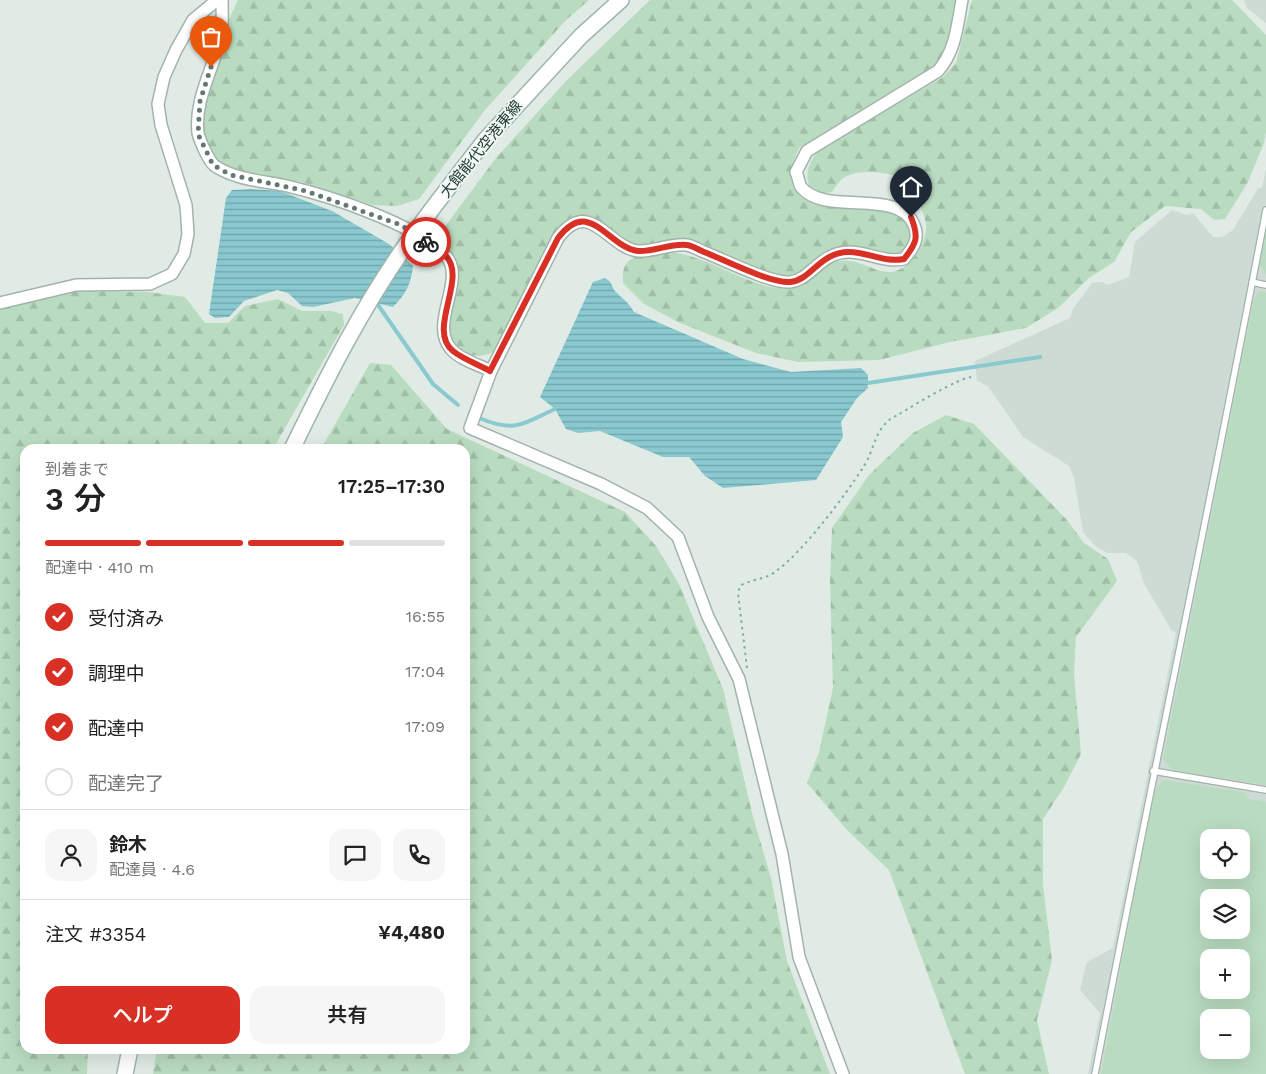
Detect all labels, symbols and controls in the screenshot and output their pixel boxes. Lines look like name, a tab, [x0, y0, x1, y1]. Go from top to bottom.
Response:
pin	[190, 16, 232, 67]
icon: bag	[197, 23, 225, 51]
street label: 大館能代空港東線	[436, 97, 526, 201]
pin	[890, 166, 932, 217]
icon: home	[897, 173, 925, 201]
courier	[401, 217, 451, 267]
icon: bike	[412, 228, 440, 256]
text: 到着まで	[45, 460, 109, 479]
text: 17:25–17:30	[338, 475, 445, 498]
text: 3 分	[45, 480, 106, 518]
text: 配達中 · 410 m	[45, 558, 154, 577]
icon: check	[45, 603, 73, 631]
text: 受付済み	[88, 607, 164, 630]
text: 16:55	[406, 607, 445, 626]
icon: check	[45, 658, 73, 686]
text: 調理中	[88, 662, 145, 685]
text: 17:04	[405, 662, 445, 681]
icon: check	[45, 713, 73, 741]
text: 配達中	[88, 717, 145, 740]
text: 17:09	[405, 717, 445, 736]
text: 配達完了	[88, 772, 164, 795]
button: person	[45, 829, 97, 881]
button: chat	[329, 829, 381, 881]
button: phone	[393, 829, 445, 881]
map controls	[1200, 829, 1250, 1059]
button: locate	[1200, 829, 1250, 879]
text: 鈴木	[109, 833, 147, 856]
text: 配達員 · 4.6	[109, 860, 195, 879]
button: layers	[1200, 889, 1250, 939]
text: ¥4,480	[378, 921, 445, 944]
text: 注文 #3354	[45, 923, 146, 946]
button: +	[1200, 949, 1250, 999]
button: ヘルプ	[45, 986, 240, 1044]
button: 共有	[250, 986, 445, 1044]
button: −	[1200, 1009, 1250, 1059]

